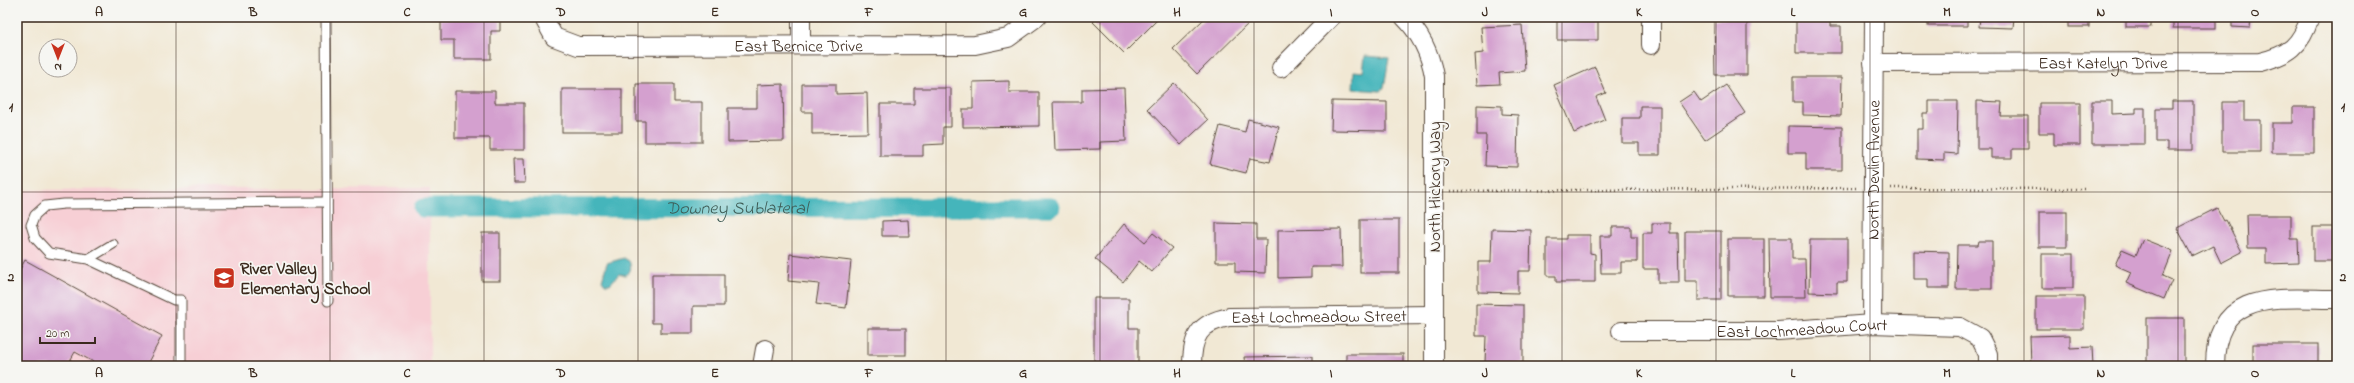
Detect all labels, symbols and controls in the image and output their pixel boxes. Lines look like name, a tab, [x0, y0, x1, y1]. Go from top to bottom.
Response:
text: A	[95, 3, 103, 22]
text: B	[248, 3, 258, 22]
text: C	[403, 3, 411, 22]
text: D	[555, 3, 566, 22]
text: E	[711, 3, 719, 22]
text: F	[864, 3, 874, 22]
text: G	[1019, 3, 1027, 22]
text: H	[1173, 3, 1181, 22]
text: I	[1329, 3, 1333, 22]
text: J	[1482, 3, 1488, 22]
text: K	[1636, 3, 1643, 22]
text: L	[1791, 3, 1797, 22]
text: M	[1943, 3, 1951, 22]
text: N	[2097, 3, 2106, 22]
text: O	[2251, 3, 2260, 22]
street label: East Bernice Drive	[734, 34, 863, 60]
north arrow	[38, 38, 78, 78]
street label: East Katelyn Drive	[2038, 51, 2168, 77]
text: N	[54, 59, 62, 75]
text: 1	[9, 98, 14, 117]
text: 1	[2341, 98, 2346, 117]
street label: North Devlin Avenue	[1862, 100, 1887, 240]
street label: North Hickory Way	[1423, 121, 1449, 253]
water label: Downey Sublateral	[666, 196, 810, 223]
place label: River Valley Elementary School	[240, 257, 371, 304]
school or university icon: River Valley Elementary School	[211, 265, 237, 291]
text: 2	[7, 268, 15, 287]
text: 2	[2339, 268, 2347, 287]
street label: East Lochmeadow Street	[1231, 304, 1407, 331]
street label: East Lochmeadow Court	[1716, 313, 1888, 345]
scale bar	[40, 319, 95, 345]
text: 20 m	[46, 325, 69, 343]
text: A	[95, 364, 103, 383]
text: B	[248, 364, 258, 383]
text: C	[403, 364, 411, 383]
text: D	[555, 364, 566, 383]
text: E	[711, 364, 719, 383]
text: F	[864, 364, 874, 383]
text: G	[1019, 364, 1027, 383]
text: H	[1173, 364, 1181, 383]
text: I	[1329, 364, 1333, 383]
text: J	[1482, 364, 1488, 383]
text: K	[1636, 364, 1643, 383]
text: L	[1791, 364, 1797, 383]
text: M	[1943, 364, 1951, 383]
text: N	[2097, 364, 2106, 383]
text: O	[2251, 364, 2260, 383]

